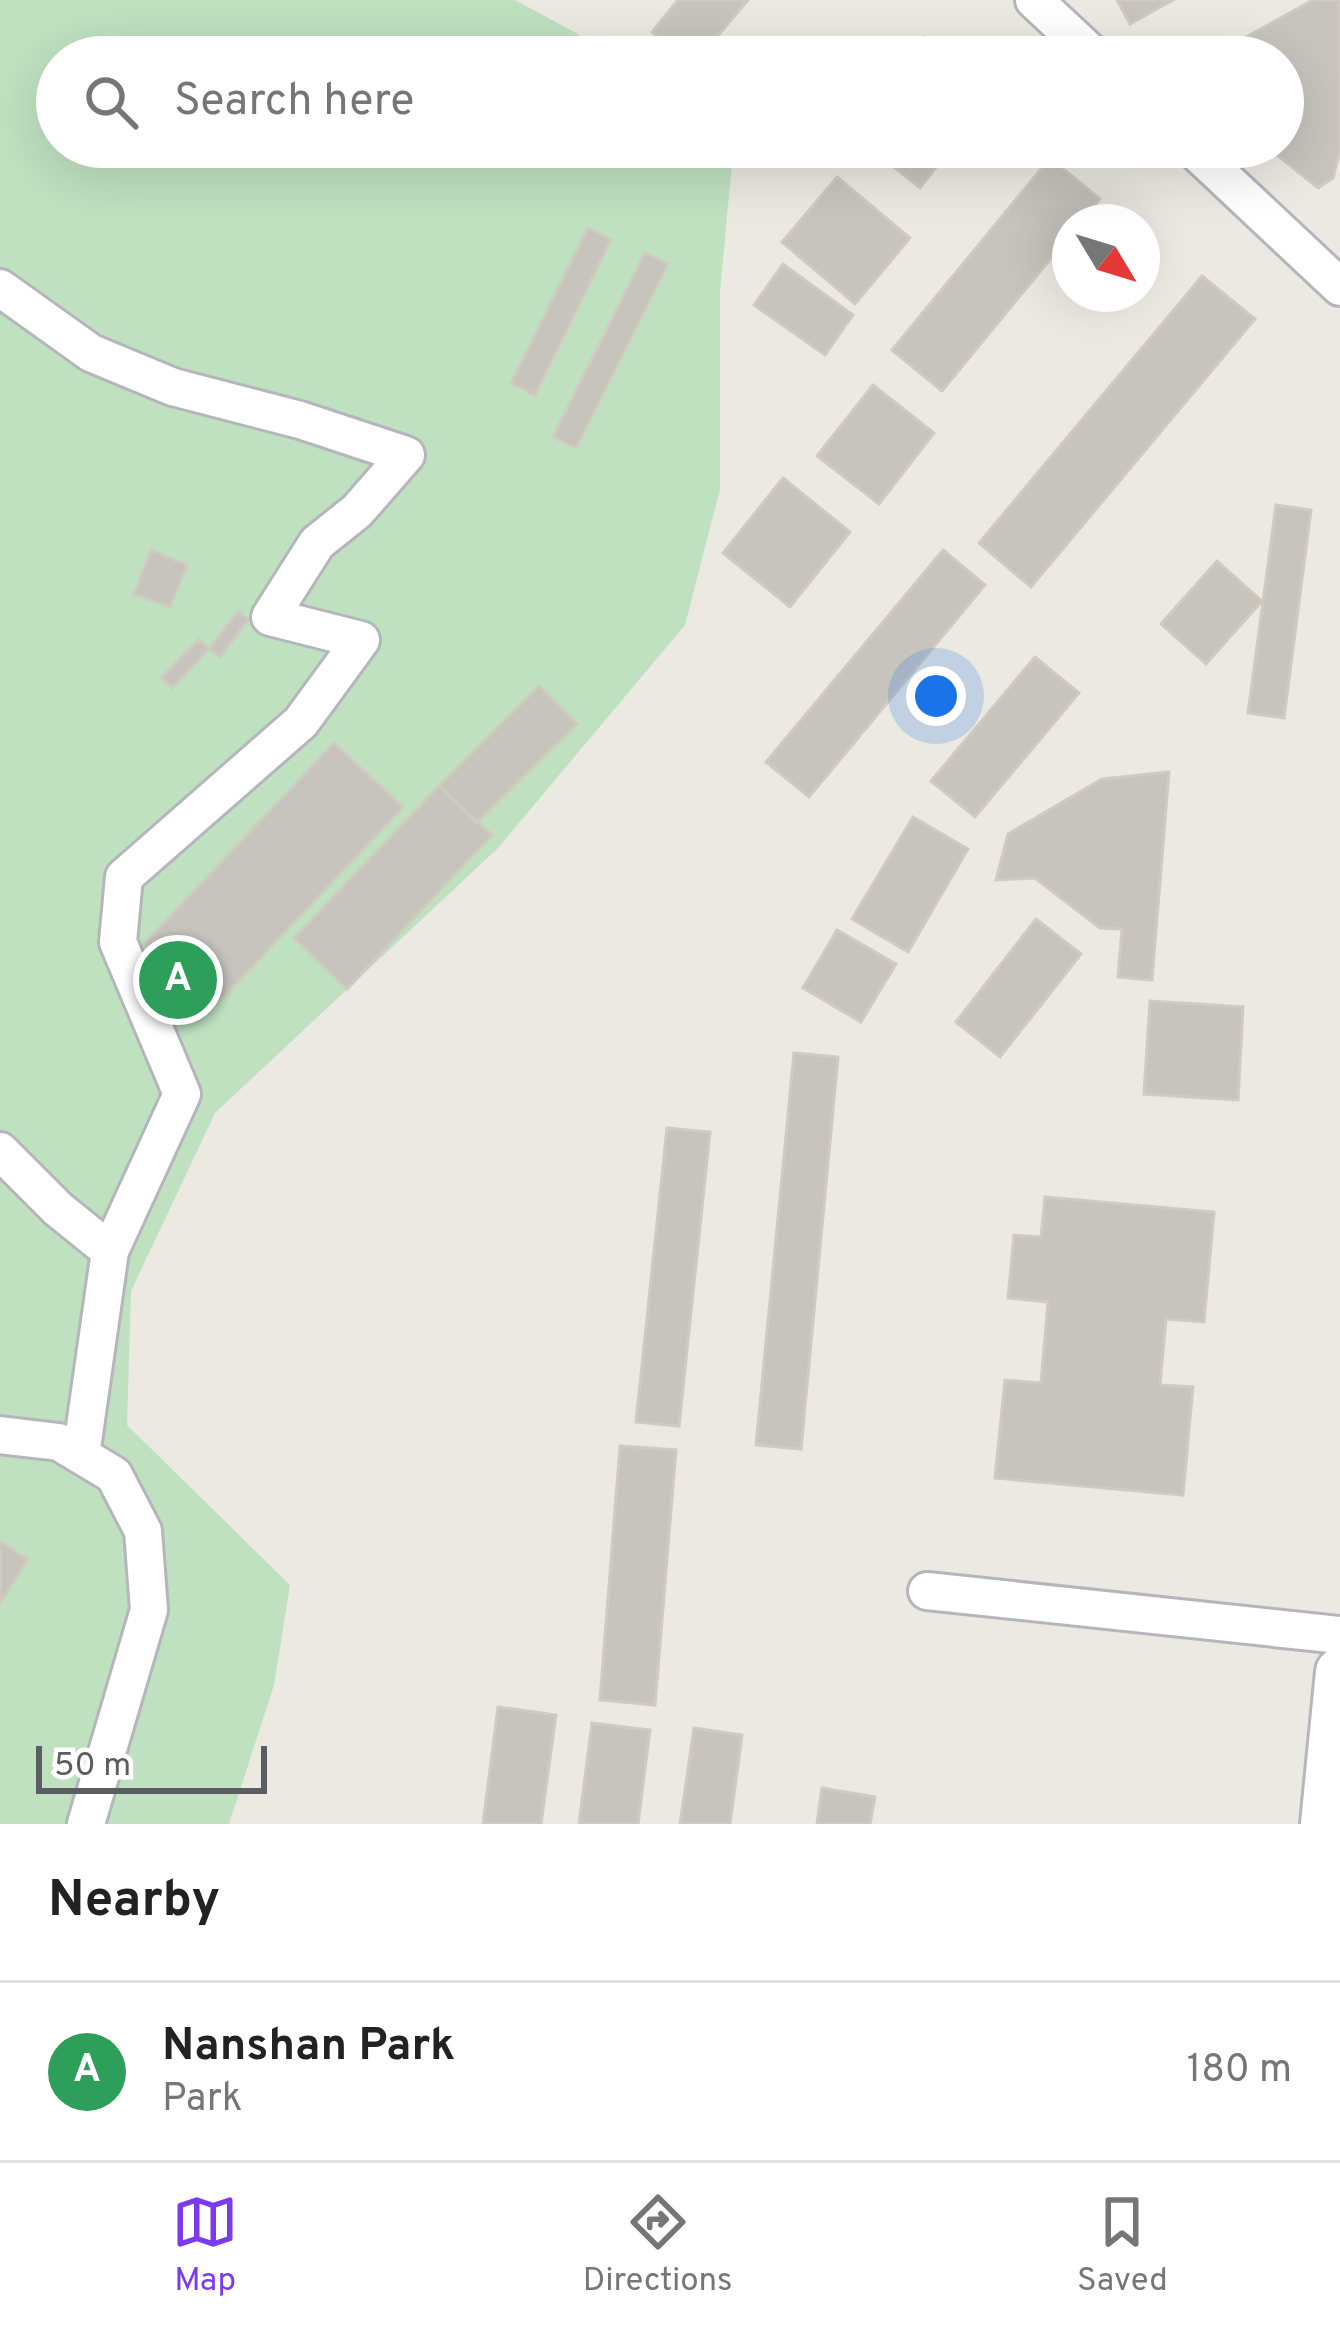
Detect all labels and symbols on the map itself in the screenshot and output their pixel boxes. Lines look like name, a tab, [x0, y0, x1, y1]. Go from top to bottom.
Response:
north arrow	[1052, 204, 1160, 312]
your location	[906, 666, 966, 726]
pin: A	[139, 935, 217, 1025]
scale bar	[36, 1740, 267, 1793]

